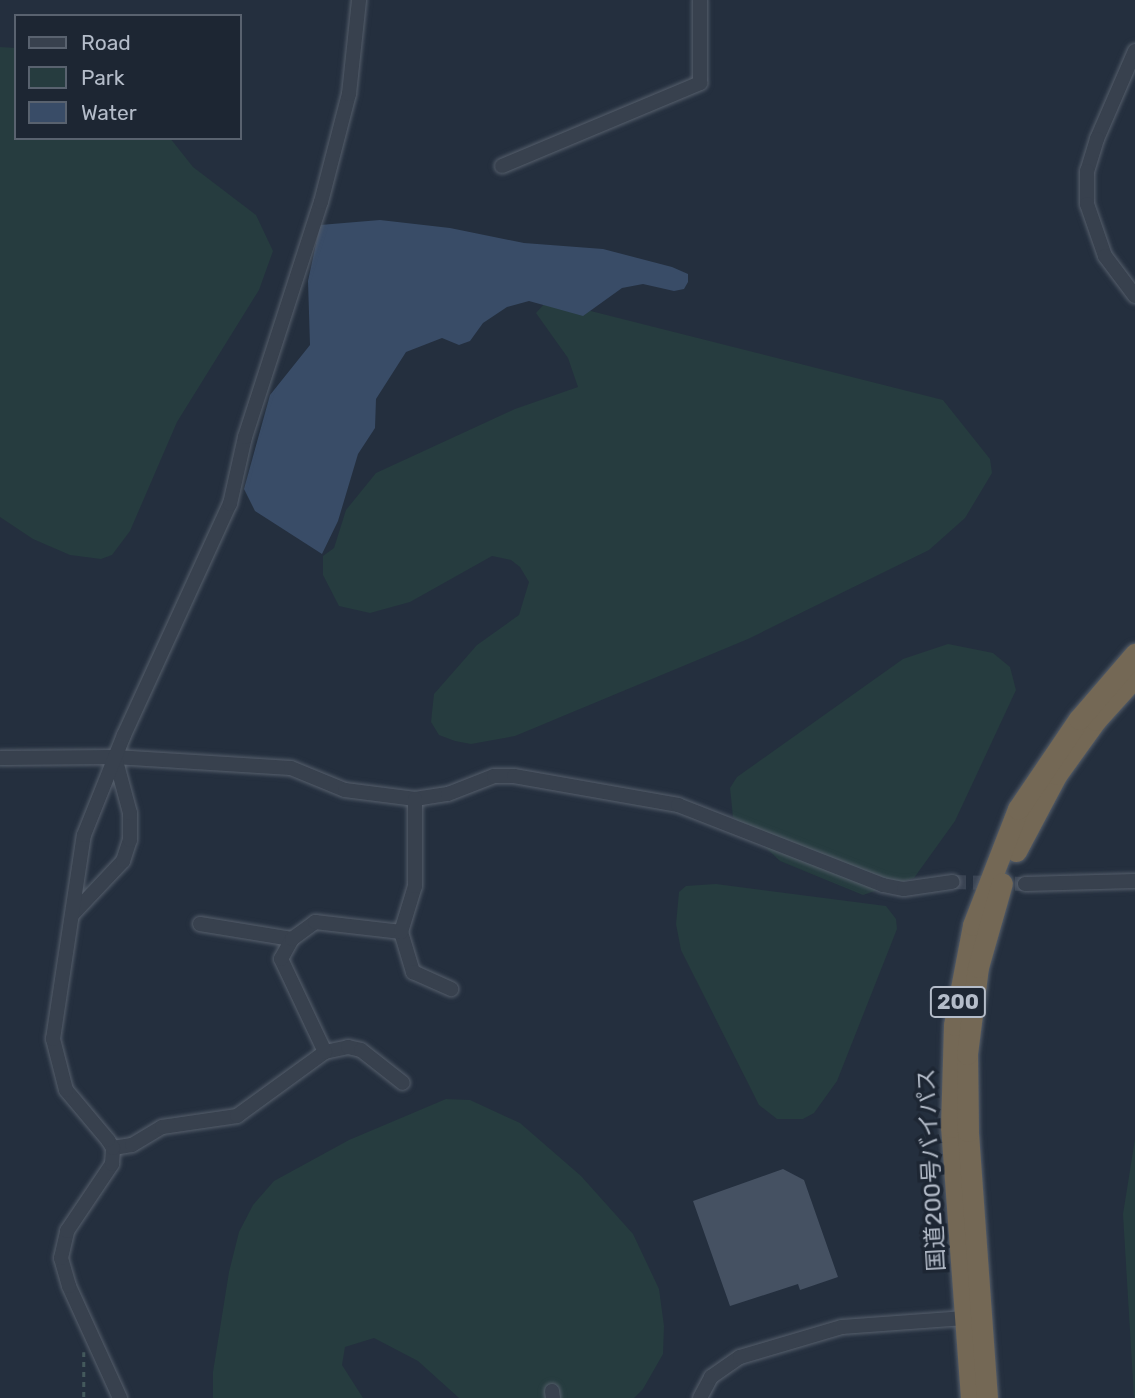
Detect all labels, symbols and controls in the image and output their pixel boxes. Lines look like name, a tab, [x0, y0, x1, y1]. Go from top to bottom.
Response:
legend	[14, 14, 242, 140]
text: Road	[81, 30, 131, 55]
text: Park	[81, 65, 125, 90]
text: Water	[81, 100, 137, 125]
road number: 200	[928, 984, 988, 1020]
street label: 国道200号バイパス	[912, 1068, 950, 1272]

